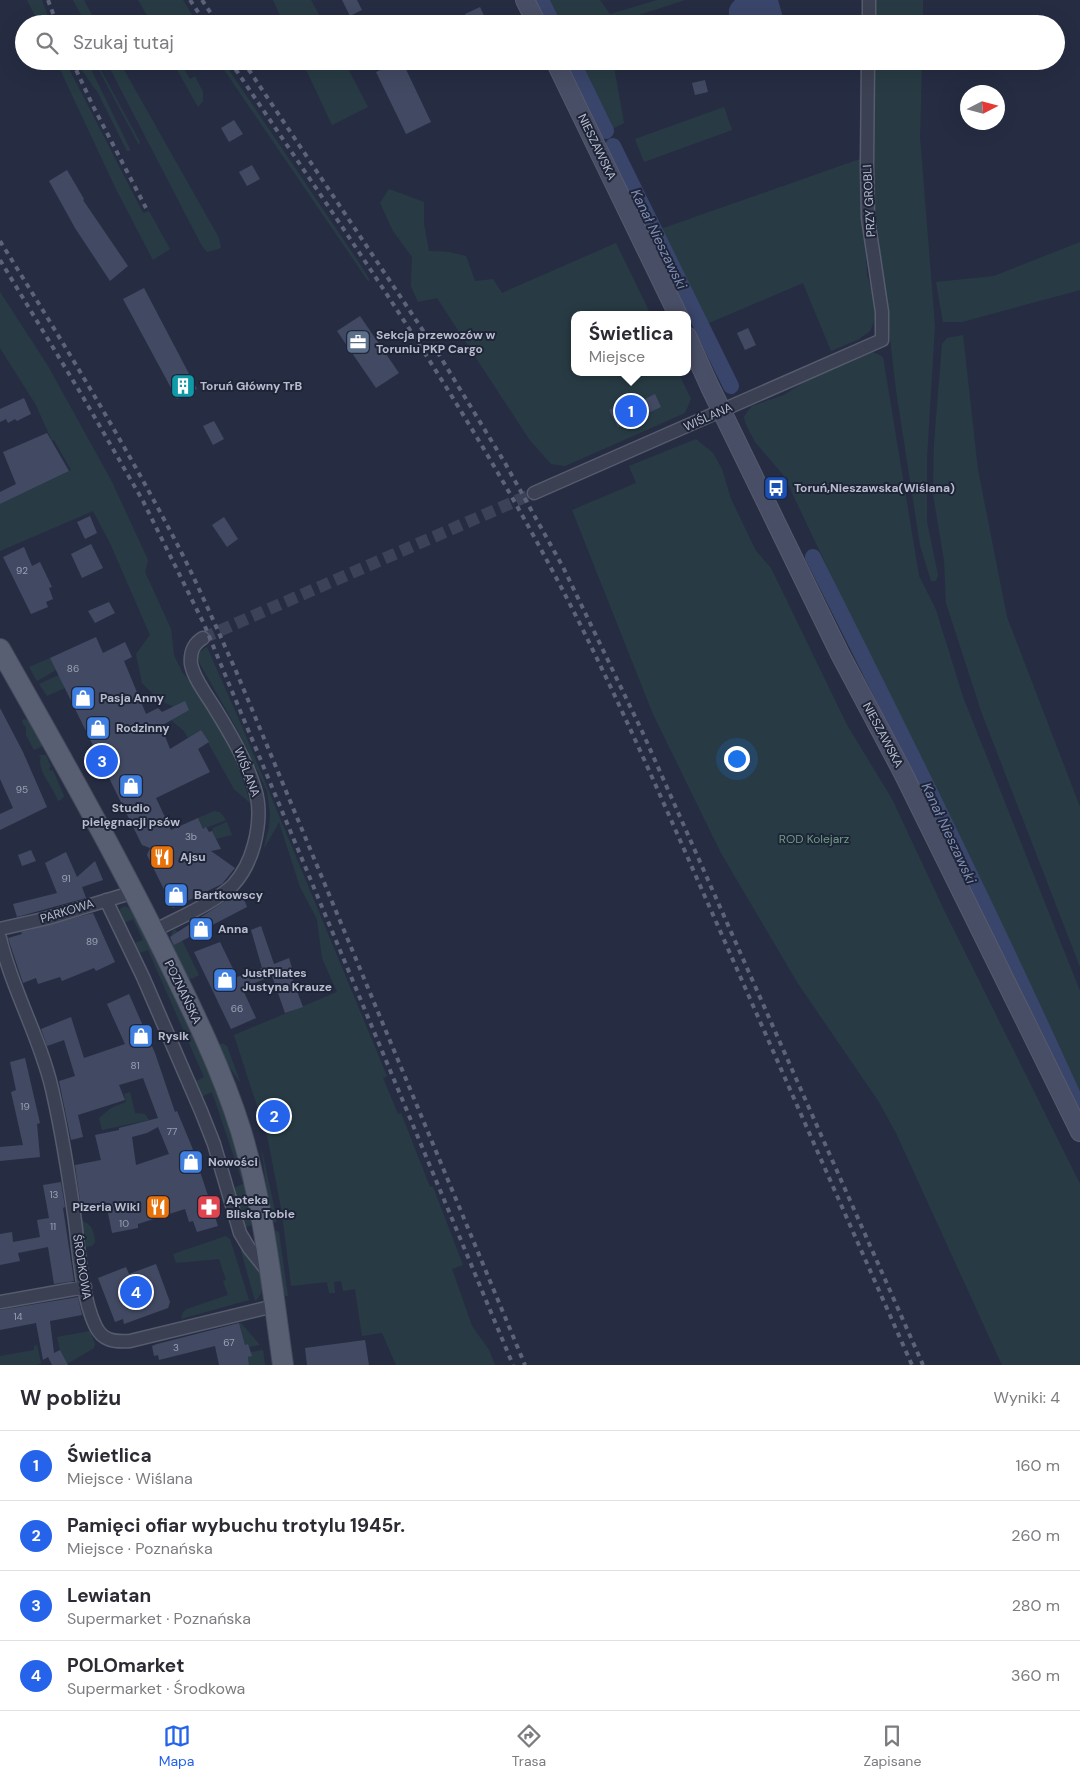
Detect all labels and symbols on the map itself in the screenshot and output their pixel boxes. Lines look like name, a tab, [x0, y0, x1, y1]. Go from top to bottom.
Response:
north arrow	[960, 85, 1005, 130]
street label: NIESZAWSKA	[574, 111, 620, 183]
street label: PRZY GROBLI	[859, 164, 879, 238]
water label: Kanał Nieszawski	[627, 186, 691, 293]
place label: Sekcja przewozów w Toruniu PKP Cargo	[376, 327, 496, 357]
office icon: Sekcja przewozów w Toruniu PKP Cargo	[345, 329, 371, 355]
building icon: Toruń Główny TrB	[170, 373, 196, 399]
place label: Toruń Główny TrB	[200, 378, 303, 394]
pin: 1	[615, 392, 647, 430]
street label: WIŚLANA	[681, 399, 735, 435]
bus stop icon: Toruń,Nieszawska(Wiślana)	[763, 475, 789, 501]
place label: Toruń,Nieszawska(Wiślana)	[794, 480, 955, 496]
house number: 92	[16, 564, 28, 577]
house number: 86	[67, 662, 79, 675]
shop icon: Pasja Anny	[70, 685, 96, 711]
place label: Pasja Anny	[100, 690, 165, 706]
street label: NIESZAWSKA	[859, 700, 907, 770]
shop icon: Rodzinny	[85, 715, 111, 741]
place label: Rodzinny	[116, 720, 170, 736]
pin: 3	[86, 742, 118, 780]
street label: WIŚLANA	[230, 745, 264, 799]
your location	[724, 746, 750, 772]
shop icon: Studio pielęgnacji psów	[118, 773, 144, 799]
water label: Kanał Nieszawski	[918, 780, 981, 887]
house number: 95	[16, 783, 28, 796]
place label: Studio pielęgnacji psów	[82, 800, 180, 830]
house number: 3b	[185, 830, 197, 843]
park label: ROD Kolejarz	[779, 831, 849, 847]
restaurant icon: Ajsu	[149, 844, 175, 870]
place label: Ajsu	[180, 849, 206, 865]
house number: 91	[61, 872, 71, 885]
shop icon: Bartkowscy	[163, 882, 189, 908]
place label: Bartkowscy	[194, 887, 264, 903]
street label: PARKOWA	[38, 895, 96, 927]
shop icon: Anna	[188, 916, 214, 942]
place label: Anna	[218, 921, 248, 937]
house number: 89	[86, 935, 98, 948]
street label: POZNAŃSKA	[161, 957, 205, 1027]
place label: JustPilates Justyna Krauze	[242, 965, 332, 995]
shop icon: JustPilates Justyna Krauze	[212, 967, 238, 993]
house number: 66	[231, 1002, 243, 1015]
shop icon: Rysik	[128, 1023, 154, 1049]
place label: Rysik	[158, 1028, 189, 1044]
house number: 81	[131, 1059, 140, 1072]
pin: 2	[258, 1097, 290, 1135]
house number: 19	[20, 1100, 30, 1113]
house number: 77	[167, 1125, 177, 1138]
shop icon: Nowości	[178, 1149, 204, 1175]
place label: Nowości	[208, 1154, 258, 1170]
house number: 13	[49, 1188, 59, 1201]
place label: Apteka Bliska Tobie	[226, 1192, 295, 1222]
restaurant icon: Pizeria Wikl	[145, 1194, 171, 1220]
pharmacy icon: Apteka Bliska Tobie	[196, 1194, 222, 1220]
place label: Pizeria Wikl	[73, 1199, 140, 1215]
house number: 10	[119, 1217, 129, 1230]
house number: 11	[50, 1220, 56, 1233]
street label: ŚRODKOWA	[69, 1233, 95, 1301]
pin: 4	[120, 1273, 152, 1311]
house number: 14	[13, 1310, 23, 1323]
house number: 67	[223, 1336, 235, 1349]
house number: 3	[173, 1341, 179, 1354]

